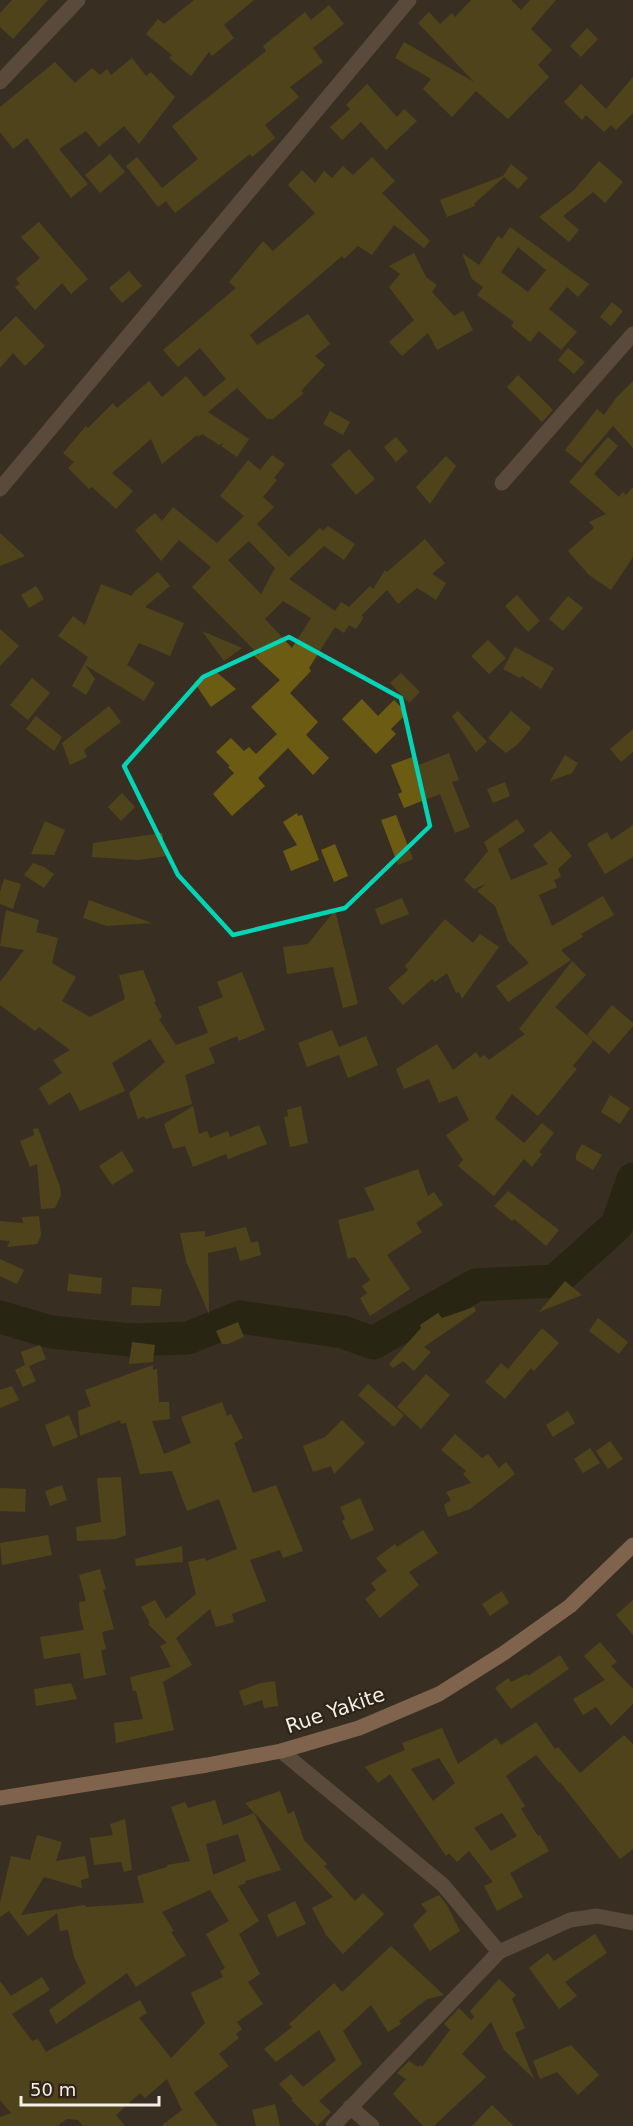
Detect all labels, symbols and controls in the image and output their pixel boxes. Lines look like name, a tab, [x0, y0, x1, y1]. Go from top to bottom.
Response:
street label: Rue Yakite	[282, 1682, 388, 1738]
scale bar	[21, 2069, 159, 2107]
text: 50 m	[30, 2079, 76, 2100]

